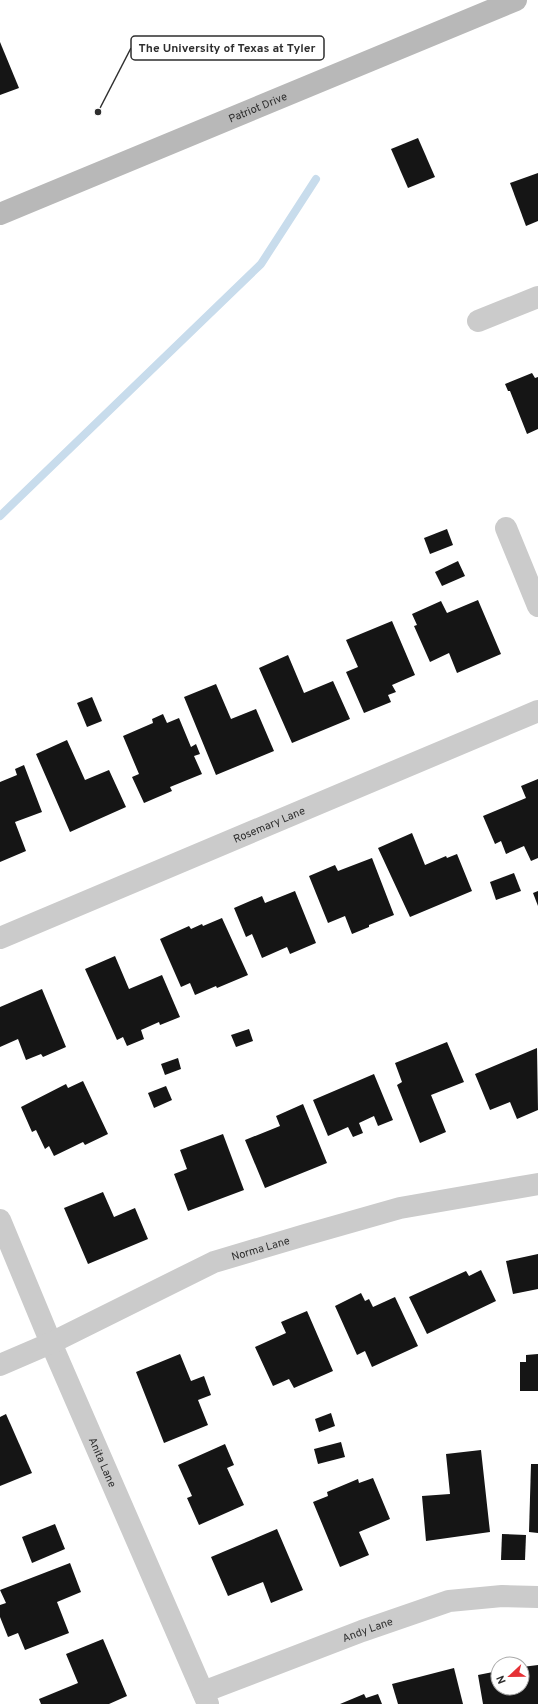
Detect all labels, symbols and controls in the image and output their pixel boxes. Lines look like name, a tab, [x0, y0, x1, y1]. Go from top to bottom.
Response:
callout: The University of Texas at Tyler	[131, 36, 324, 60]
text: The University of Texas at Tyler	[139, 41, 315, 57]
street label: Patriot Drive	[227, 90, 289, 126]
street label: Rosemary Lane	[231, 804, 308, 847]
street label: Norma Lane	[230, 1234, 292, 1264]
street label: Anita Lane	[85, 1435, 119, 1490]
street label: Andy Lane	[341, 1615, 395, 1646]
north arrow	[490, 1656, 530, 1696]
text: N	[494, 1673, 510, 1686]

